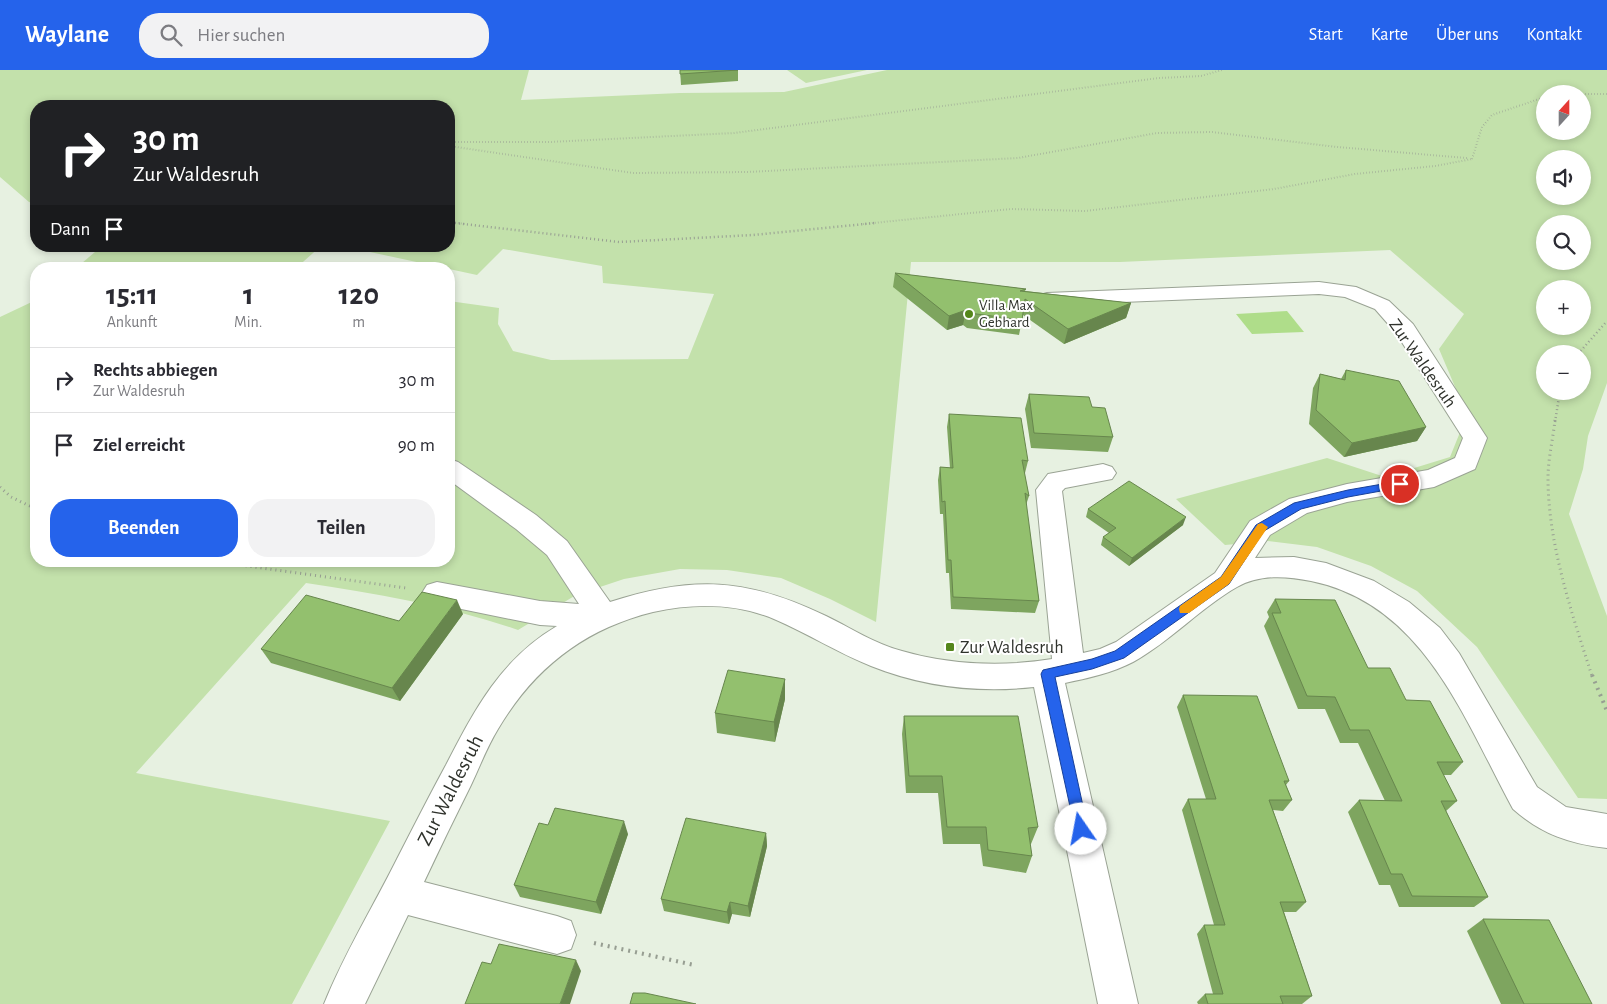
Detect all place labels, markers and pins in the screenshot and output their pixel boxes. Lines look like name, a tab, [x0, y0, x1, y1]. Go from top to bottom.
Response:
place label: Villa Max Gebhard	[979, 298, 1034, 330]
marker: Villa Max Gebhard	[963, 308, 975, 320]
pin	[1379, 463, 1421, 505]
place label: Zur Waldesruh	[960, 639, 1064, 657]
marker: Zur Waldesruh	[944, 641, 956, 653]

